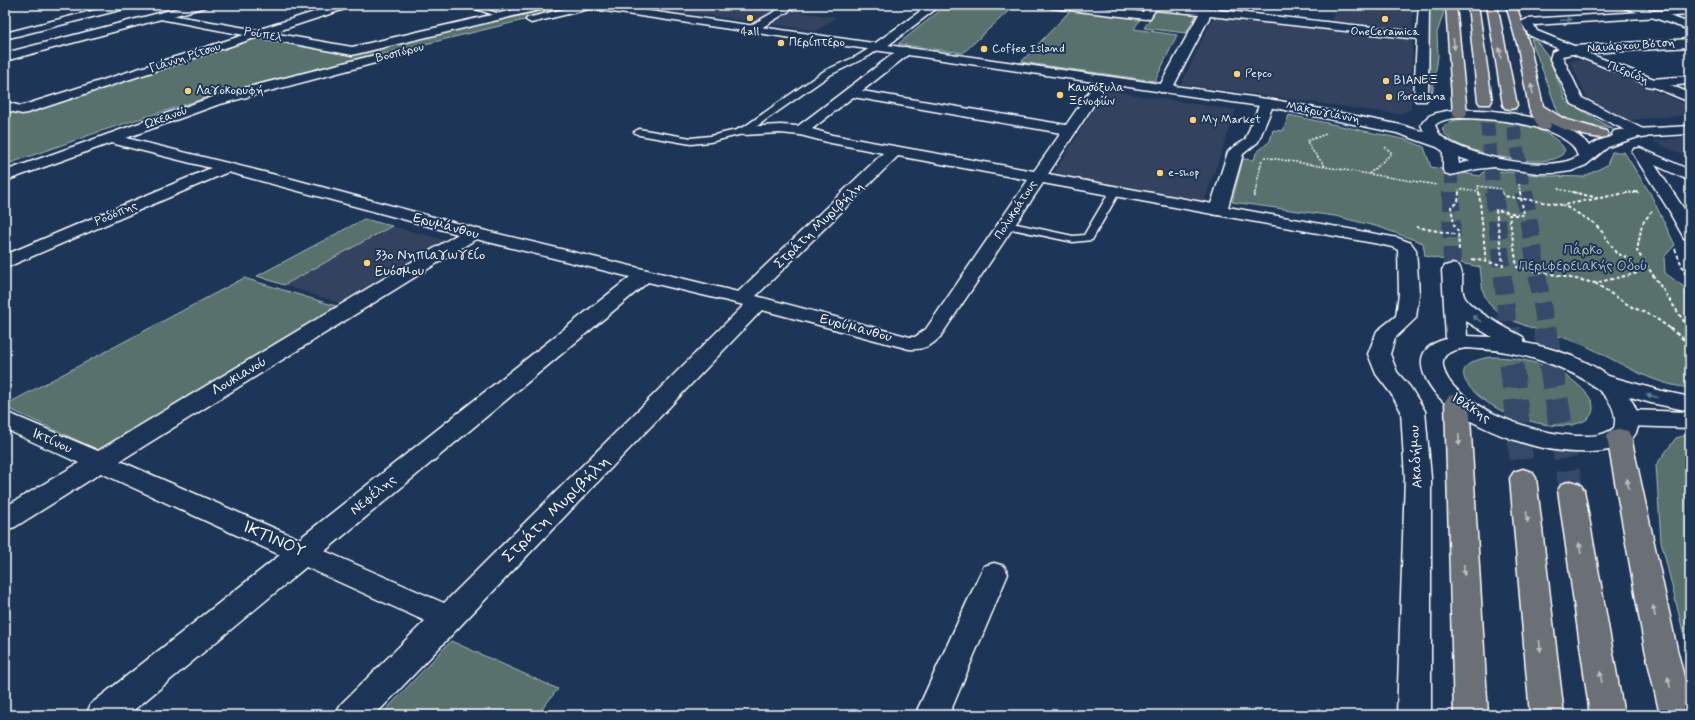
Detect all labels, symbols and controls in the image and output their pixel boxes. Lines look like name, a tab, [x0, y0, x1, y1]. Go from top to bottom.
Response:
marker: 4all	[745, 13, 755, 23]
marker: OneCeramica	[1380, 14, 1390, 24]
one-way arrow	[1560, 16, 1572, 23]
street label: Ρούπελ	[243, 24, 284, 46]
place label: 4all	[740, 24, 760, 40]
place label: OneCeramica	[1350, 24, 1420, 40]
place label: Περίπτερο	[789, 35, 845, 51]
street label: Ναυάρχου Βότση	[1586, 35, 1676, 57]
marker: Περίπτερο	[776, 38, 786, 48]
one-way arrow	[1450, 38, 1457, 50]
street label: Γιάννη Ρίτσου	[147, 39, 223, 77]
street label: Βοσπόρου	[374, 39, 426, 67]
place label: Coffee Island	[992, 41, 1065, 57]
marker: Coffee Island	[979, 44, 989, 54]
one-way arrow	[1497, 47, 1503, 59]
street label: Πιερίδη	[1605, 58, 1651, 89]
place label: Pepco	[1245, 66, 1272, 82]
marker: Pepco	[1232, 69, 1242, 79]
place label: ΒΙΑΝΕΞ	[1394, 73, 1438, 89]
marker: ΒΙΑΝΕΞ	[1381, 76, 1391, 86]
place label: Καυσόξυλα Ξενοφών	[1068, 80, 1125, 110]
place label: Λαγοκορυφή	[196, 83, 264, 99]
one-way arrow	[1529, 83, 1535, 95]
marker: Λαγοκορυφή	[183, 86, 193, 96]
place label: Porcelana	[1397, 89, 1446, 105]
marker: Καυσόξυλα Ξενοφών	[1055, 90, 1065, 100]
marker: Porcelana	[1384, 92, 1394, 102]
street label: Μακρυγιάννη	[1285, 98, 1361, 128]
street label: Ωκεανού	[142, 103, 190, 133]
place label: Μy Μarket	[1201, 112, 1261, 128]
marker: Μy Μarket	[1188, 115, 1198, 125]
place label: e-shop	[1168, 165, 1199, 181]
marker: e-shop	[1155, 168, 1165, 178]
street label: Στράτη Μυριβήλη	[770, 177, 868, 273]
street label: Πολυκράτους	[991, 177, 1041, 243]
street label: Ροδόπης	[92, 198, 140, 230]
street label: Ερυμάνθου	[411, 209, 481, 243]
park label: Πάρκο Περιφερειακής Οδού	[1519, 241, 1647, 275]
place label: 33ο Νηπιαγωγείο Ευόσμου	[375, 246, 485, 280]
marker: 33ο Νηπιαγωγείο Ευόσμου	[362, 258, 372, 268]
street label: Ευρύμανθου	[818, 310, 894, 346]
one-way arrow	[1472, 315, 1483, 323]
street label: Λουκιανού	[208, 352, 270, 400]
street label: Ιθάκης	[1448, 389, 1494, 427]
one-way arrow	[1646, 393, 1658, 399]
street label: Ικτίνου	[29, 424, 75, 458]
street label: Ακαδήμου	[1405, 425, 1427, 489]
one-way arrow	[1456, 434, 1462, 447]
street label: Στράτη Μυριβήλη	[497, 450, 615, 568]
street label: Νεφέλης	[346, 470, 400, 519]
one-way arrow	[1625, 477, 1631, 490]
one-way arrow	[1524, 511, 1530, 523]
street label: ΙΚΤΙΝΟΥ	[239, 516, 309, 562]
one-way arrow	[1577, 542, 1583, 554]
one-way arrow	[1461, 564, 1468, 576]
one-way arrow	[1650, 605, 1656, 617]
one-way arrow	[1537, 640, 1544, 652]
one-way arrow	[1598, 670, 1604, 683]
one-way arrow	[1666, 676, 1672, 688]

